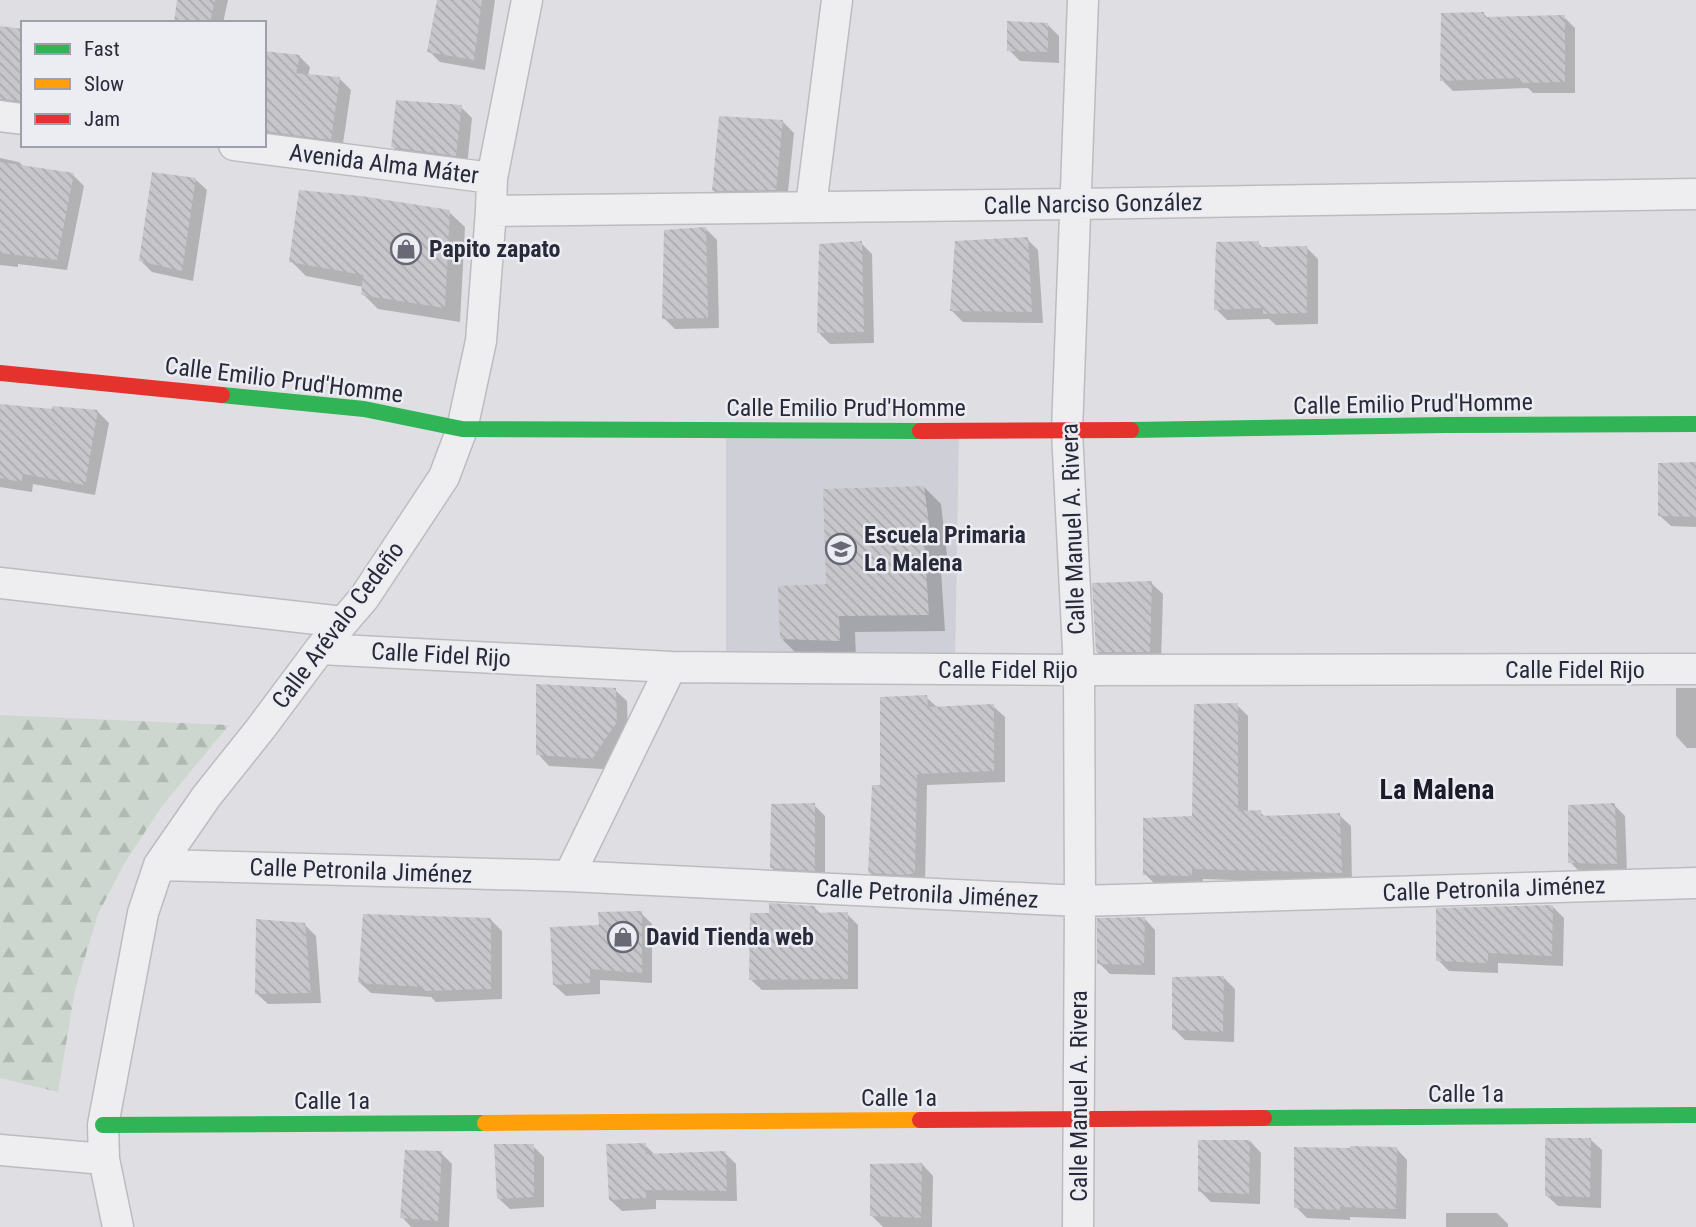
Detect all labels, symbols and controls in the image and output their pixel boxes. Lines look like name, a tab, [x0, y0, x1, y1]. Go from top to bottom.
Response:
legend	[21, 21, 266, 147]
text: Fast	[84, 37, 120, 61]
text: Slow	[84, 72, 124, 96]
text: Jam	[84, 107, 120, 131]
street label: Avenida Alma Máter	[288, 139, 480, 189]
street label: Calle Narciso González	[983, 188, 1203, 220]
shop icon: Papito zapato	[389, 232, 423, 266]
place label: Papito zapato	[429, 235, 561, 263]
street label: Calle Emilio Prud'Homme	[163, 352, 405, 408]
street label: Calle Emilio Prud'Homme	[1293, 388, 1533, 420]
street label: Calle Emilio Prud'Homme	[726, 394, 966, 422]
street label: Calle Manuel A. Rivera	[1055, 423, 1091, 635]
place label: Escuela Primaria La Malena	[864, 521, 1026, 577]
school or university icon: Escuela Primaria La Malena	[824, 532, 858, 566]
street label: Calle Arévalo Cedeño	[266, 536, 410, 714]
street label: Calle Fidel Rijo	[370, 637, 512, 673]
street label: Calle Fidel Rijo	[938, 656, 1078, 684]
street label: Calle Fidel Rijo	[1505, 656, 1645, 684]
district label: La Malena	[1380, 773, 1494, 806]
street label: Calle Petronila Jiménez	[249, 853, 473, 889]
street label: Calle Petronila Jiménez	[1382, 871, 1606, 907]
street label: Calle Petronila Jiménez	[815, 874, 1039, 914]
shop icon: David Tienda web	[606, 920, 640, 954]
place label: David Tienda web	[646, 923, 814, 951]
street label: Calle Manuel A. Rivera	[1065, 990, 1093, 1202]
street label: Calle 1a	[1428, 1080, 1504, 1108]
street label: Calle 1a	[861, 1084, 937, 1112]
street label: Calle 1a	[294, 1087, 370, 1115]

